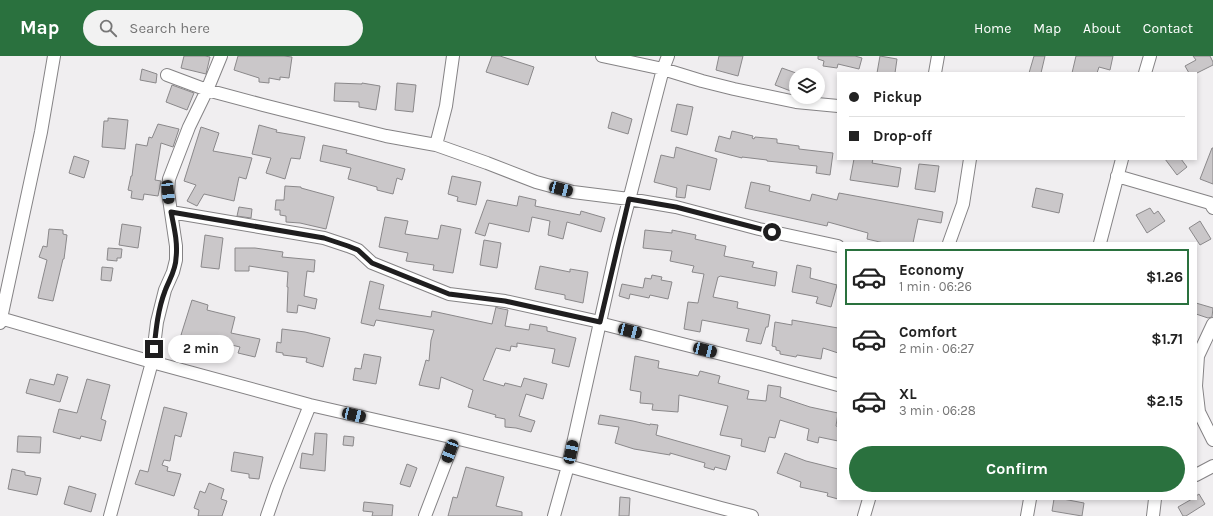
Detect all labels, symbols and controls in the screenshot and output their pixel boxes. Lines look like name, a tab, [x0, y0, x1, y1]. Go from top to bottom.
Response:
search box	[83, 10, 363, 46]
text: Map	[20, 17, 59, 39]
icon: search	[97, 17, 119, 39]
text: Search here	[129, 19, 210, 37]
text: Home	[974, 20, 1011, 37]
text: Map	[1033, 20, 1061, 37]
text: About	[1083, 20, 1121, 37]
text: Contact	[1143, 20, 1193, 37]
map controls	[789, 68, 825, 104]
button: layers	[789, 68, 825, 104]
text: Pickup	[873, 88, 922, 106]
text: Drop-off	[873, 127, 932, 145]
car	[161, 179, 175, 205]
car	[548, 180, 574, 198]
route start	[763, 223, 781, 241]
icon: car	[851, 259, 887, 295]
text: Economy	[899, 261, 964, 279]
text: $1.26	[1146, 268, 1183, 286]
text: 1 min · 06:26	[899, 279, 972, 294]
icon: car	[851, 321, 887, 357]
car	[617, 322, 643, 340]
text: Comfort	[899, 323, 957, 341]
text: $1.71	[1151, 330, 1183, 348]
callout: 2 min	[168, 335, 234, 363]
route end	[145, 340, 163, 358]
text: 2 min	[183, 341, 219, 356]
car	[692, 341, 718, 359]
text: 2 min · 06:27	[899, 341, 974, 356]
icon: car	[851, 383, 887, 419]
text: XL	[899, 385, 917, 403]
text: $2.15	[1146, 392, 1183, 410]
text: 3 min · 06:28	[899, 403, 976, 418]
car	[341, 406, 367, 424]
car	[440, 438, 460, 464]
car	[563, 439, 579, 465]
button: Confirm	[849, 446, 1185, 492]

